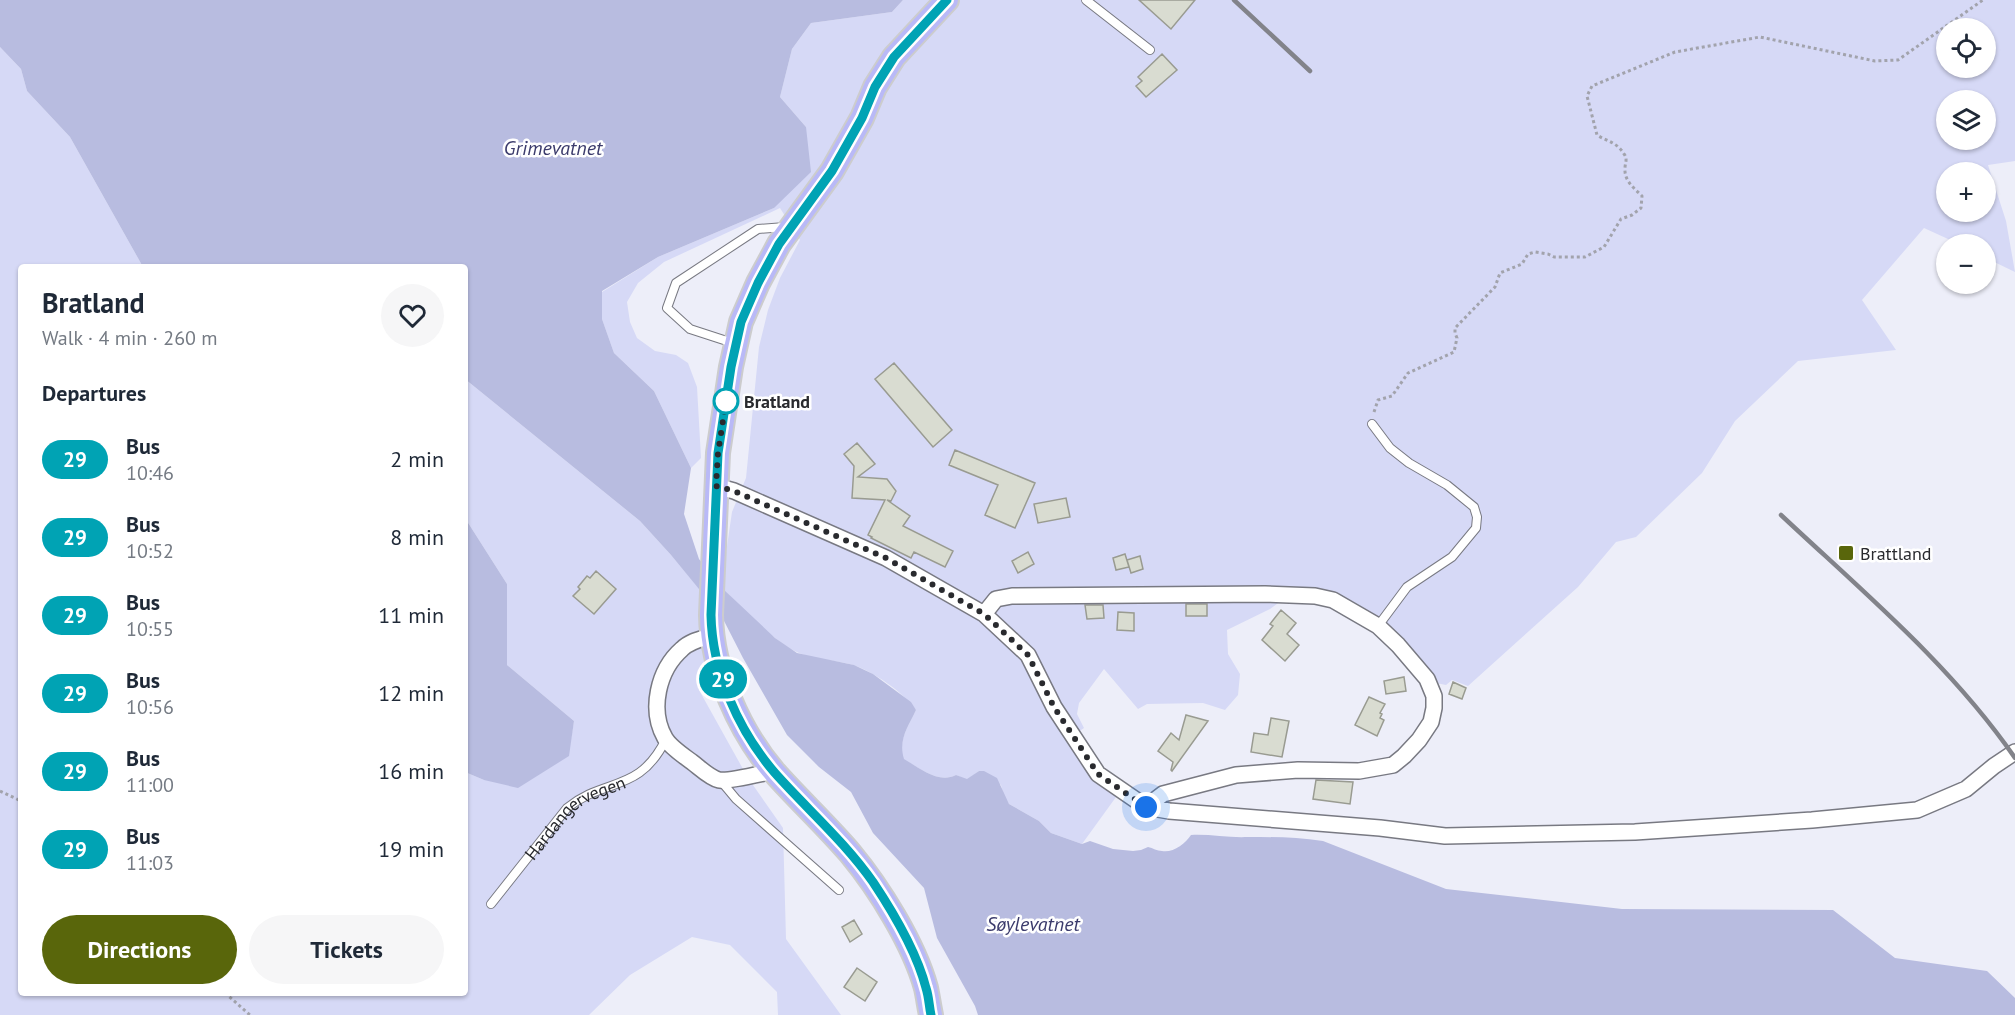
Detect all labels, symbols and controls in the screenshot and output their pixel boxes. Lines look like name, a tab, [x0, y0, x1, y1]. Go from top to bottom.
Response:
map controls	[1936, 18, 1996, 294]
button: locate	[1936, 18, 1996, 78]
button: layers	[1936, 90, 1996, 150]
water label: Grimevatnet	[504, 135, 604, 161]
button: +	[1936, 162, 1996, 222]
button: −	[1936, 234, 1996, 294]
text: Bratland	[42, 284, 145, 321]
button: heart	[381, 284, 444, 347]
text: Walk · 4 min · 260 m	[42, 325, 218, 351]
text: Departures	[42, 379, 146, 407]
marker: Bratland	[713, 388, 739, 414]
place label: Bratland	[744, 390, 810, 413]
text: Bus	[126, 432, 160, 460]
text: 2 min	[390, 445, 444, 473]
text: 29	[63, 446, 87, 473]
text: 10:46	[126, 460, 174, 486]
text: Bus	[126, 510, 160, 538]
text: 8 min	[390, 523, 444, 551]
text: 29	[63, 524, 87, 551]
text: 10:52	[126, 538, 174, 564]
place label: Brattland	[1860, 542, 1931, 565]
marker: Brattland	[1837, 544, 1855, 562]
text: Bus	[126, 588, 160, 616]
text: 11 min	[378, 601, 444, 629]
text: 29	[63, 602, 87, 629]
text: 10:55	[126, 616, 174, 642]
line badge: 29	[696, 660, 750, 698]
text: Bus	[126, 666, 160, 694]
text: 29	[711, 666, 735, 693]
text: 12 min	[378, 679, 444, 707]
text: 29	[63, 680, 87, 707]
text: 10:56	[126, 694, 174, 720]
text: Bus	[126, 744, 160, 772]
text: 16 min	[378, 757, 444, 785]
text: 29	[63, 758, 87, 785]
street label: Hardangervegen	[519, 770, 629, 864]
text: 11:00	[126, 772, 174, 798]
your location	[1131, 792, 1161, 822]
text: Bus	[126, 822, 160, 850]
text: 19 min	[378, 835, 444, 863]
text: 29	[63, 836, 87, 863]
text: 11:03	[126, 850, 174, 876]
water label: Søylevatnet	[986, 911, 1082, 937]
button: Directions	[42, 915, 237, 984]
button: Tickets	[249, 915, 444, 984]

